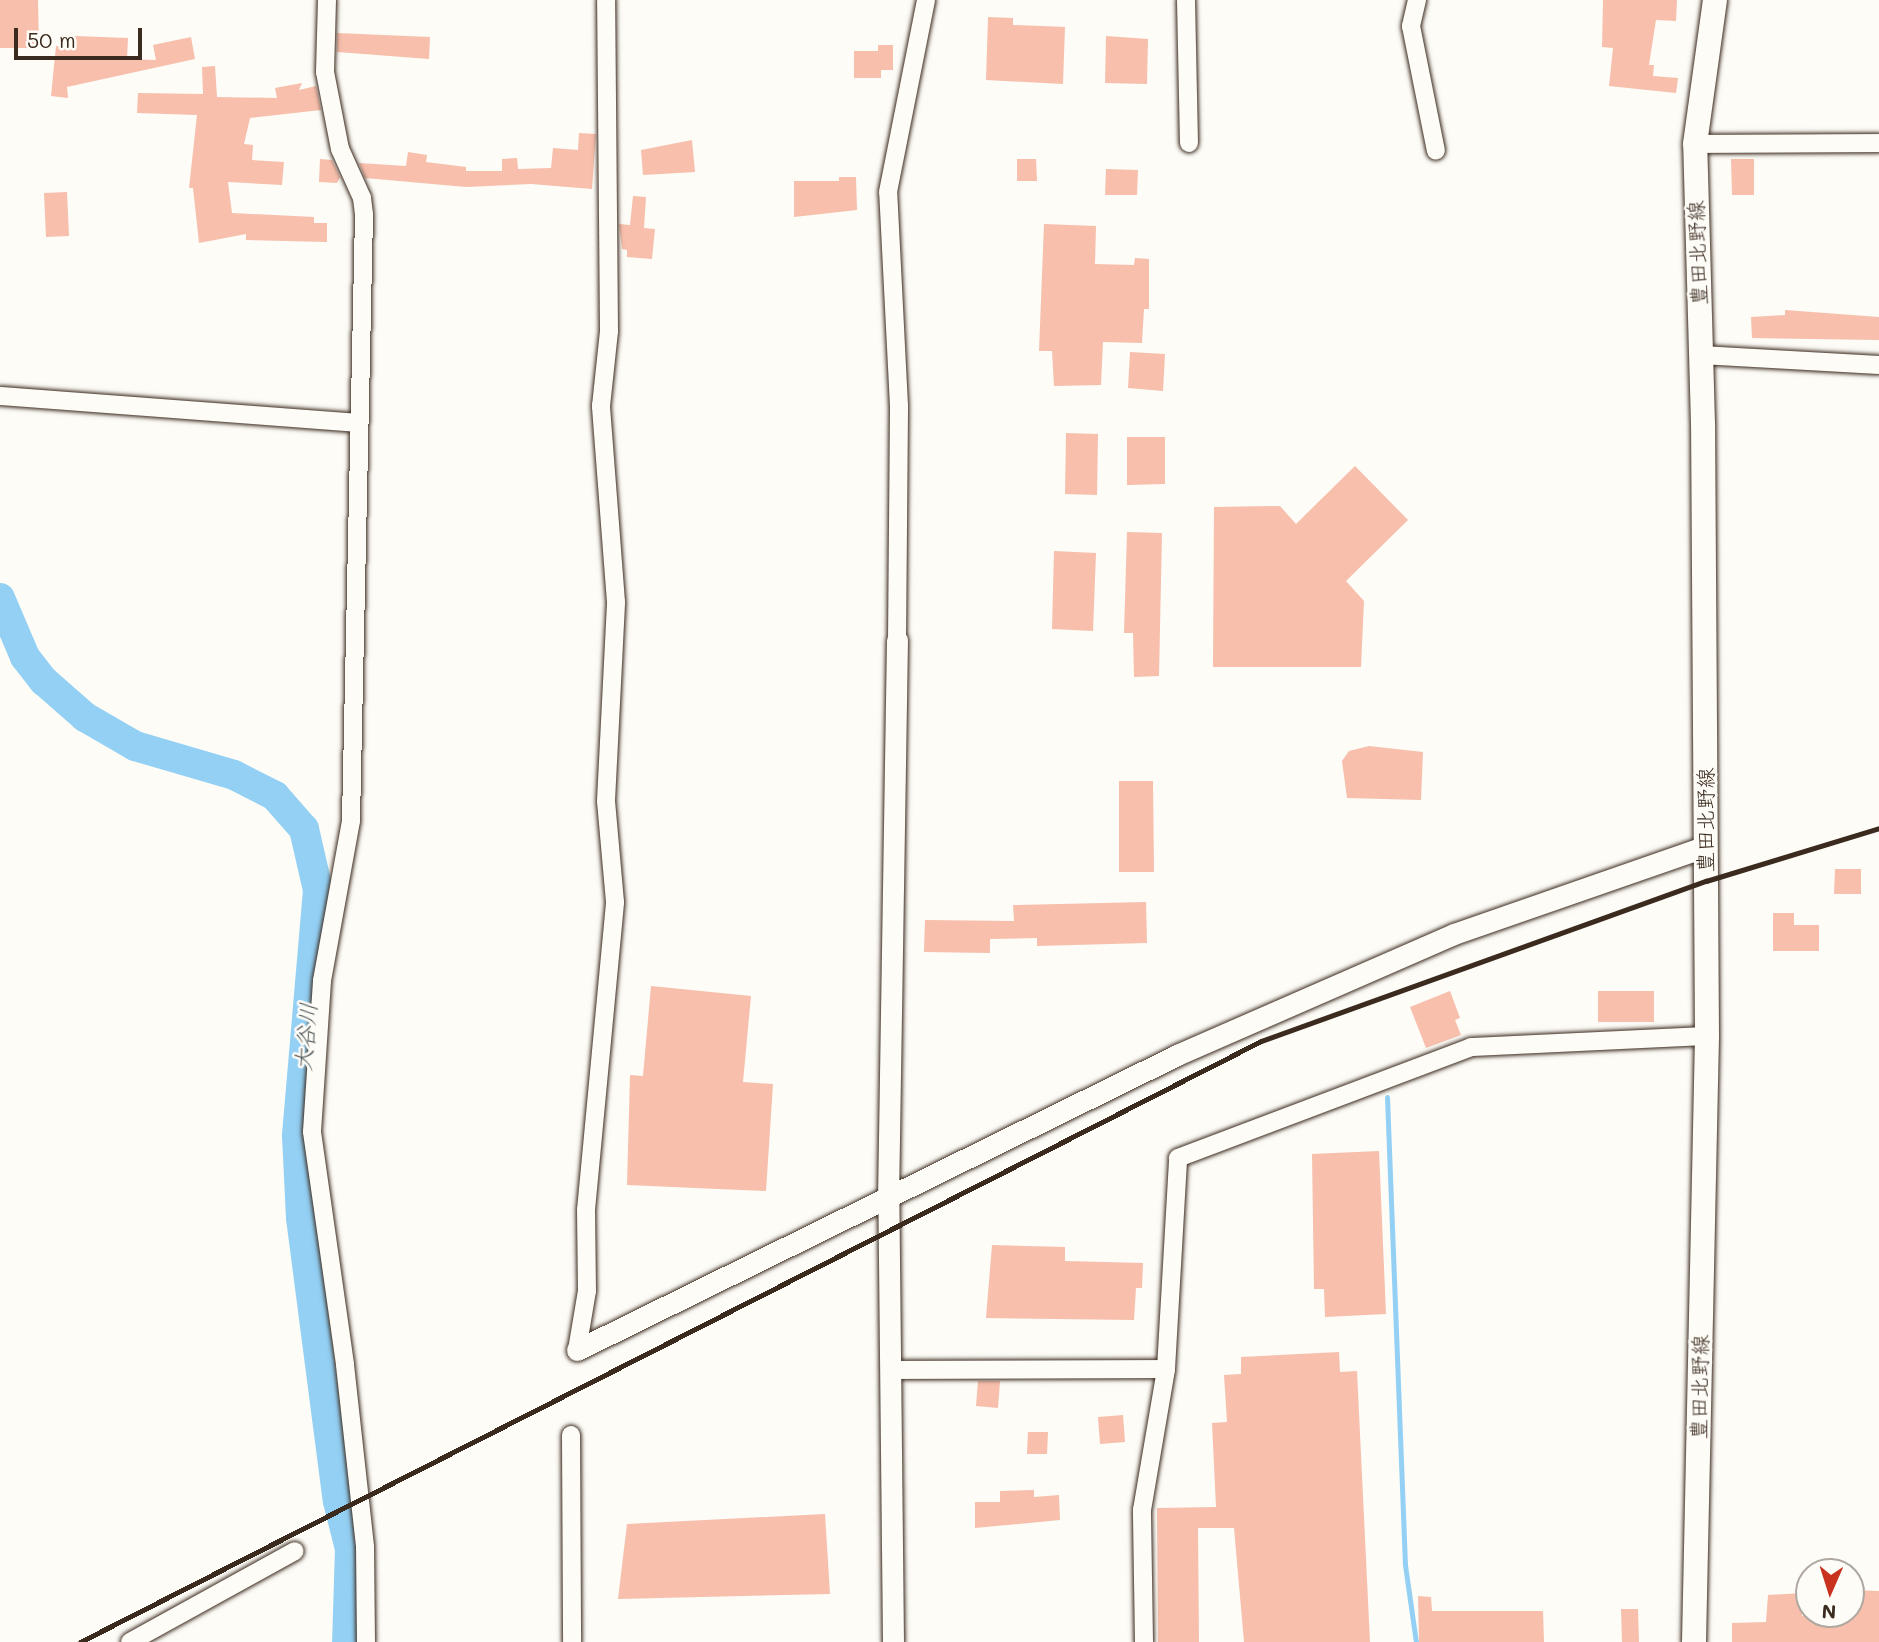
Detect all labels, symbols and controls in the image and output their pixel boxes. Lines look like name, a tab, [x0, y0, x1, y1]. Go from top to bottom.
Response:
scale bar	[18, 14, 145, 58]
text: 50 m	[27, 26, 76, 53]
street label: 豊田北野線	[1683, 200, 1711, 306]
street label: 豊田北野線	[1692, 768, 1718, 872]
water label: 大谷川	[288, 1001, 322, 1073]
street label: 豊田北野線	[1685, 1334, 1713, 1440]
north arrow	[1795, 1558, 1865, 1628]
text: N	[1821, 1600, 1837, 1625]

